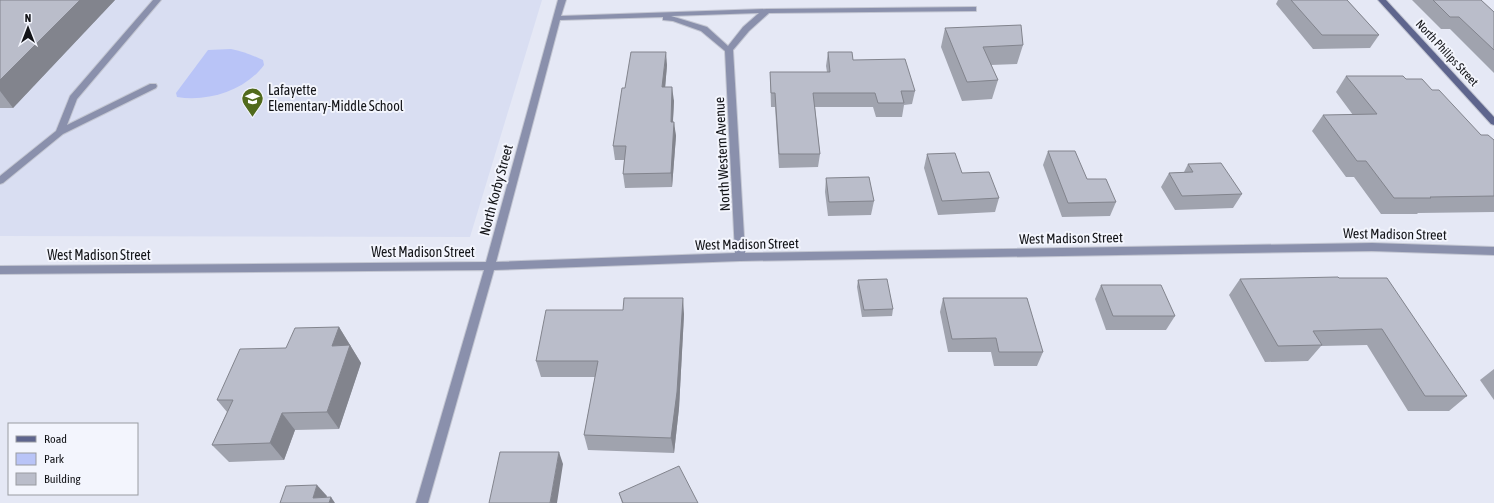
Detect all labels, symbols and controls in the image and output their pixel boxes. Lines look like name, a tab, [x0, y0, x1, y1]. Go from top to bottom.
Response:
north arrow	[8, 8, 48, 48]
text: N	[25, 12, 31, 24]
street label: North Philips Street	[1413, 17, 1482, 89]
place label: Lafayette Elementary-Middle School	[268, 82, 404, 114]
school or university icon: Lafayette Elementary-Middle School	[240, 85, 266, 118]
street label: North Western Avenue	[711, 96, 733, 212]
street label: North Korby Street	[476, 143, 516, 237]
street label: West Madison Street	[1343, 225, 1447, 243]
street label: West Madison Street	[1019, 229, 1123, 247]
street label: West Madison Street	[695, 235, 799, 253]
street label: West Madison Street	[371, 244, 475, 260]
street label: West Madison Street	[47, 247, 151, 263]
legend	[8, 423, 138, 495]
text: Road	[44, 432, 67, 446]
text: Park	[44, 452, 65, 466]
text: Building	[44, 472, 82, 486]

